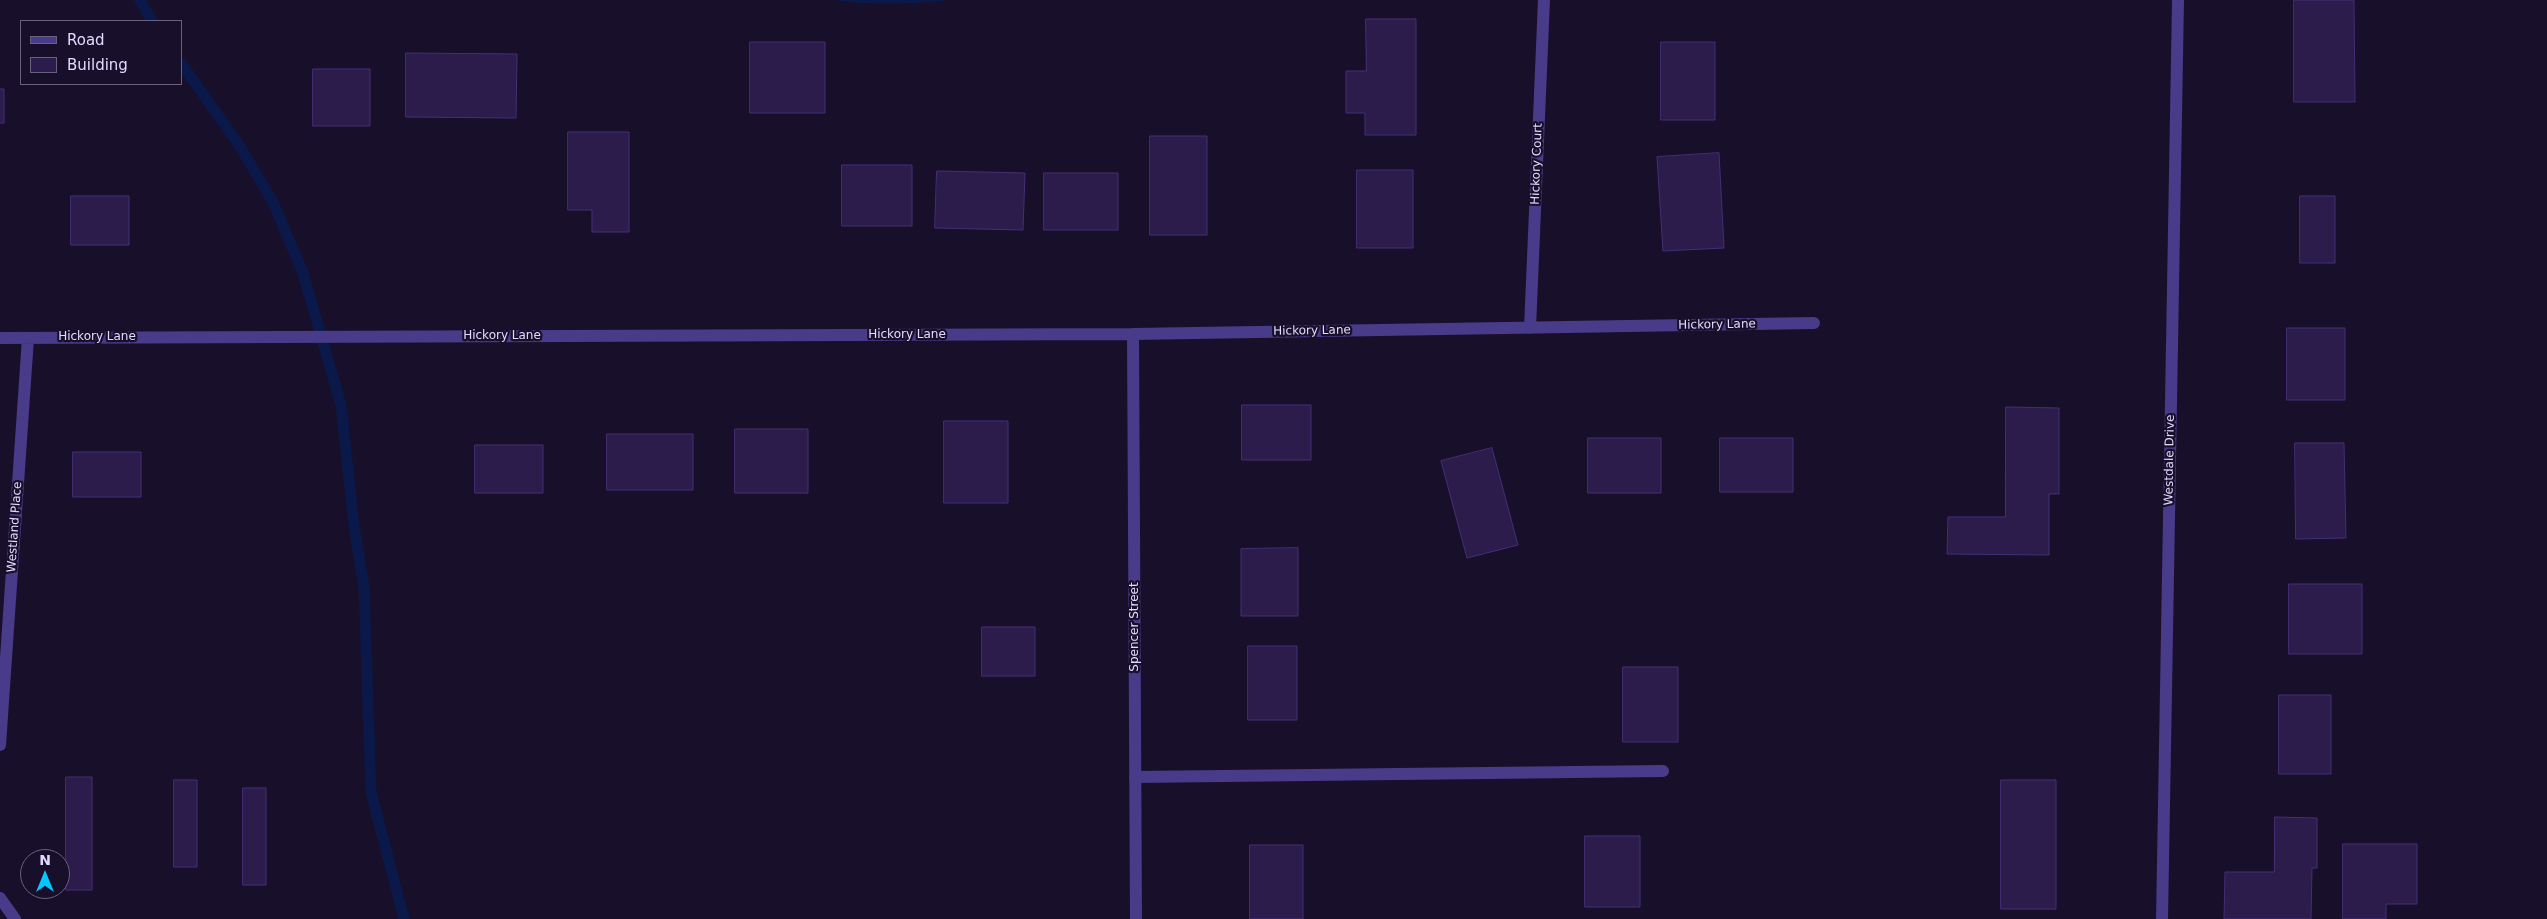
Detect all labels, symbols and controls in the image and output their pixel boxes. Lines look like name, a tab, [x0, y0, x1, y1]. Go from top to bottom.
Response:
legend	[20, 20, 182, 85]
text: Road	[67, 31, 105, 49]
text: Building	[67, 56, 128, 74]
street label: Hickory Court	[1528, 123, 1546, 205]
street label: Hickory Lane	[1678, 317, 1756, 333]
street label: Hickory Lane	[1273, 323, 1351, 339]
street label: Hickory Lane	[868, 328, 946, 342]
street label: Hickory Lane	[463, 329, 541, 343]
street label: Hickory Lane	[58, 330, 136, 344]
street label: Westdale Drive	[2162, 414, 2178, 506]
street label: Westland Place	[5, 481, 25, 573]
street label: Spencer Street	[1128, 582, 1142, 672]
north arrow	[20, 849, 70, 899]
text: N	[39, 852, 51, 868]

